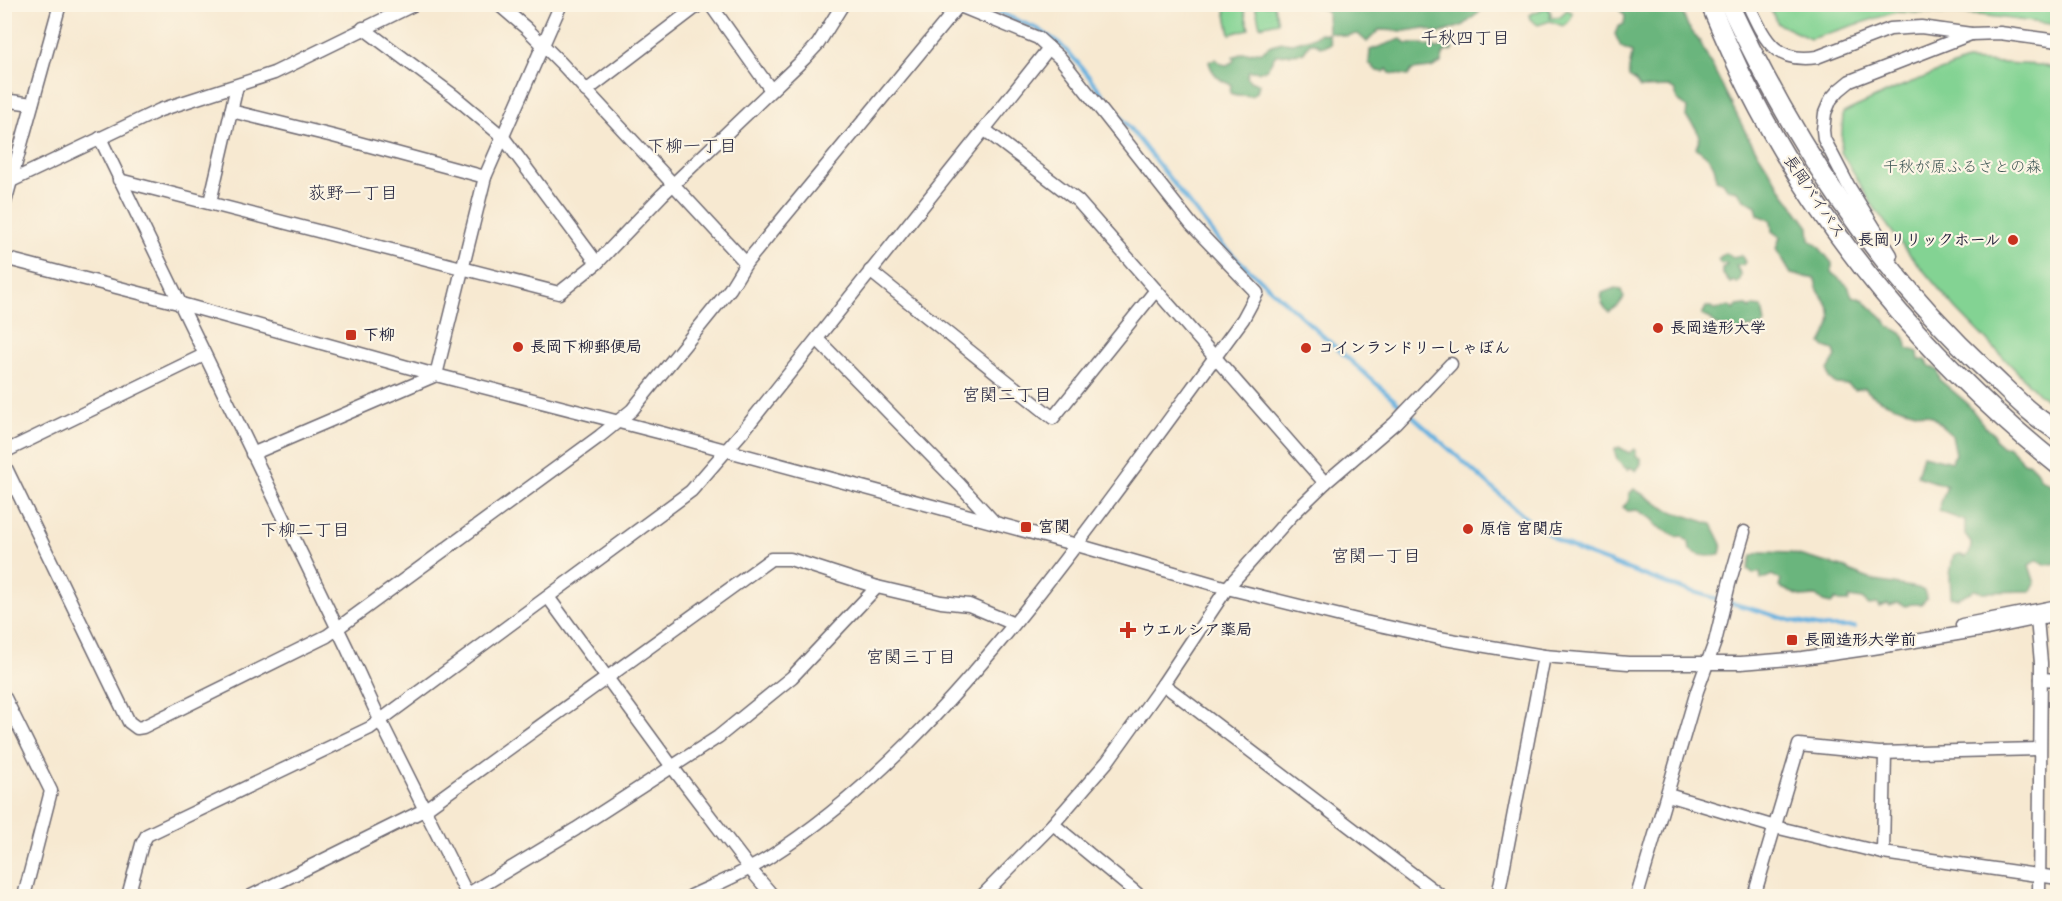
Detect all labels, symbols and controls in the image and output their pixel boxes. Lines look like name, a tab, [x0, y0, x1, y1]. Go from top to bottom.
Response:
district label: 千秋四丁目	[1420, 28, 1510, 49]
district label: 下柳一丁目	[647, 136, 737, 157]
street label: 長岡バイパス	[1779, 152, 1849, 242]
park label: 千秋が原ふるさとの森	[1882, 158, 2042, 177]
district label: 荻野一丁目	[308, 183, 398, 204]
place label: 長岡リリックホール	[1858, 231, 2001, 250]
marker: 長岡リリックホール	[2006, 233, 2020, 247]
place label: 長岡造形大学	[1670, 319, 1766, 338]
marker: 長岡造形大学	[1651, 321, 1665, 335]
place label: 下柳	[363, 326, 395, 345]
marker: 下柳	[344, 328, 358, 342]
place label: 長岡下柳郵便局	[530, 338, 642, 357]
place label: コインランドリーしゃぼん	[1318, 339, 1510, 358]
marker: 長岡下柳郵便局	[511, 340, 525, 354]
marker: コインランドリーしゃぼん	[1299, 341, 1313, 355]
district label: 宮関二丁目	[962, 385, 1052, 406]
place label: 宮関	[1038, 518, 1070, 537]
district label: 下柳二丁目	[260, 520, 350, 541]
marker: 宮関	[1019, 520, 1033, 534]
place label: 原信 宮関店	[1480, 520, 1564, 539]
marker: 原信 宮関店	[1461, 522, 1475, 536]
district label: 宮関一丁目	[1331, 546, 1421, 567]
place label: ウエルシア薬局	[1140, 621, 1252, 640]
marker: ウエルシア薬局	[1121, 623, 1135, 637]
place label: 長岡造形大学前	[1804, 631, 1916, 650]
marker: 長岡造形大学前	[1785, 633, 1799, 647]
district label: 宮関三丁目	[866, 647, 956, 668]

